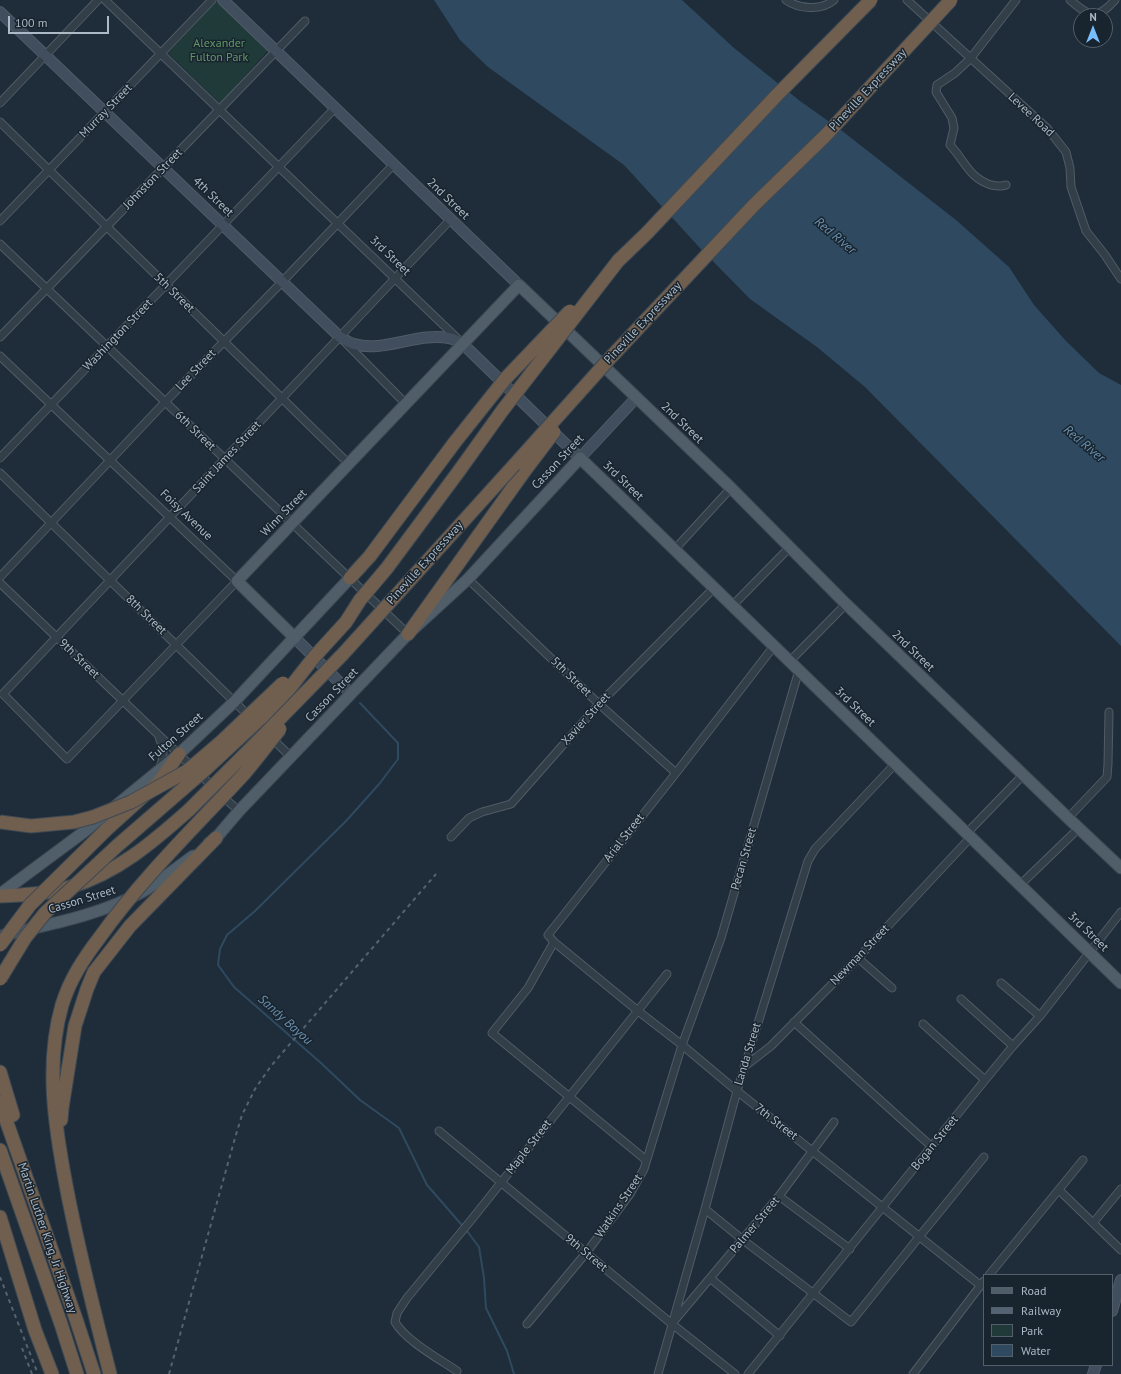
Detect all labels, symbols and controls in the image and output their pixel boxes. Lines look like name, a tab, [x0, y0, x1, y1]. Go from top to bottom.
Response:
scale bar	[10, 8, 111, 34]
north arrow	[1073, 8, 1113, 48]
text: N	[1089, 10, 1097, 24]
text: 100 m	[15, 15, 48, 30]
park label: Alexander Fulton Park	[190, 37, 248, 65]
street label: Pineville Expressway	[826, 46, 910, 134]
street label: Murray Street	[77, 81, 135, 141]
street label: Levee Road	[1005, 90, 1057, 140]
street label: Johnston Street	[120, 146, 186, 212]
street label: 4th Street	[190, 174, 236, 220]
street label: 2nd Street	[424, 175, 472, 223]
water label: Red River	[811, 214, 859, 258]
street label: 3rd Street	[367, 233, 413, 279]
street label: 5th Street	[151, 270, 197, 316]
street label: Pineville Expressway	[601, 279, 685, 367]
street label: Washington Street	[80, 296, 156, 374]
street label: Lee Street	[173, 347, 219, 393]
street label: 2nd Street	[658, 399, 706, 447]
street label: 6th Street	[172, 408, 218, 454]
street label: Saint James Street	[190, 418, 264, 496]
water label: Red River	[1060, 422, 1108, 466]
street label: Casson Street	[529, 432, 587, 492]
street label: 3rd Street	[600, 458, 646, 504]
street label: Foisy Avenue	[157, 486, 215, 544]
street label: Winn Street	[258, 486, 310, 540]
street label: Pineville Expressway	[384, 518, 466, 608]
street label: 8th Street	[123, 592, 169, 638]
street label: 2nd Street	[889, 627, 937, 675]
street label: 9th Street	[56, 636, 102, 682]
street label: 5th Street	[548, 654, 594, 700]
street label: Casson Street	[303, 665, 361, 725]
street label: 3rd Street	[832, 684, 878, 730]
street label: Xavier Street	[559, 690, 613, 748]
street label: Fulton Street	[146, 710, 206, 764]
street label: Arial Street	[601, 811, 647, 865]
street label: Pecan Street	[728, 826, 760, 892]
street label: Casson Street	[47, 883, 117, 917]
street label: 3rd Street	[1065, 909, 1111, 955]
street label: Newman Street	[827, 922, 893, 988]
water label: Sandy Bayou	[255, 992, 315, 1048]
street label: Landa Street	[732, 1021, 764, 1087]
street label: 7th Street	[752, 1101, 800, 1143]
street label: Bogan Street	[909, 1113, 961, 1173]
street label: Maple Street	[503, 1117, 555, 1177]
street label: Martin Luther King, Jr Highway	[14, 1161, 80, 1315]
street label: Watkins Street	[592, 1171, 646, 1241]
street label: Palmer Street	[727, 1194, 783, 1256]
street label: 9th Street	[562, 1231, 610, 1275]
legend	[983, 1274, 1113, 1366]
text: Road	[1021, 1283, 1046, 1298]
text: Railway	[1021, 1303, 1061, 1318]
text: Park	[1021, 1323, 1043, 1338]
text: Water	[1021, 1343, 1051, 1358]

